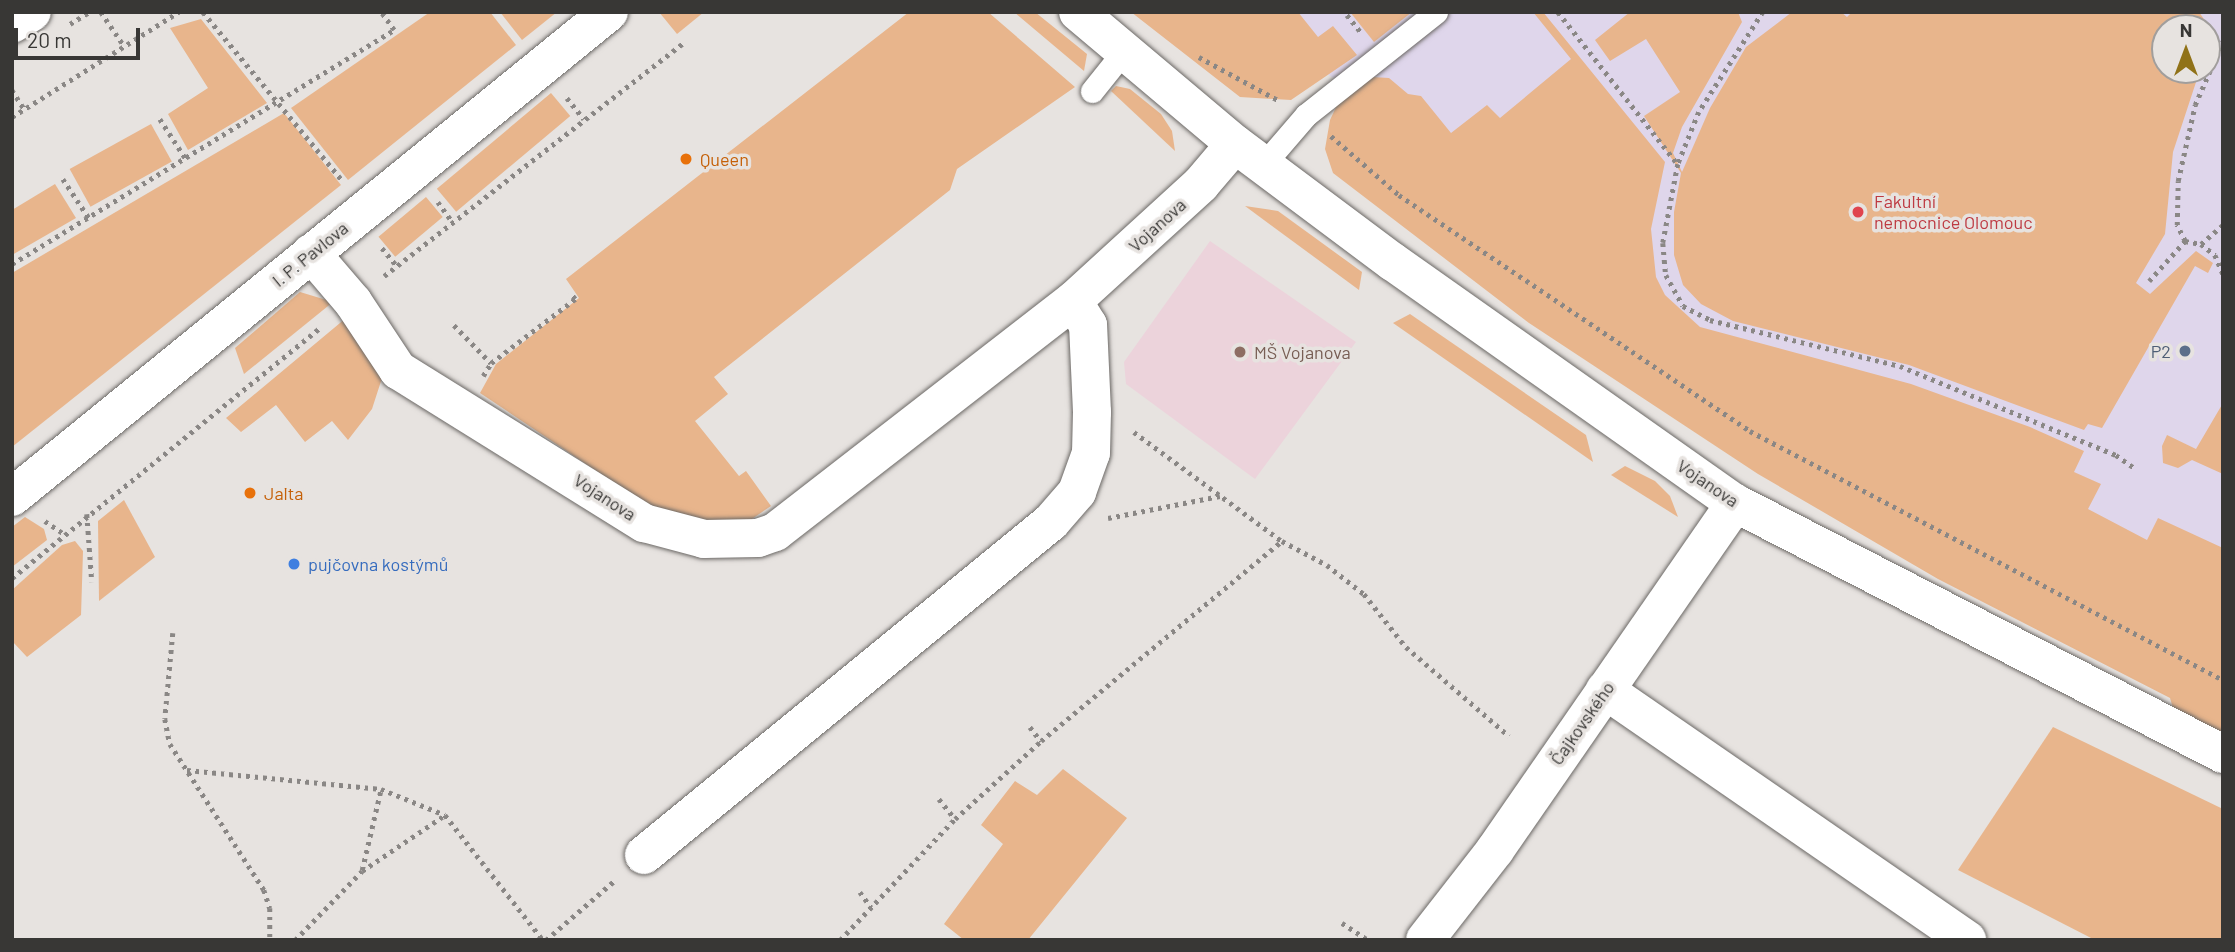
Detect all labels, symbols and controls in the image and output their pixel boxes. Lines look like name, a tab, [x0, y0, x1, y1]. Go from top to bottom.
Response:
scale bar	[18, 14, 144, 58]
north arrow	[2151, 14, 2221, 84]
text: N	[2180, 18, 2192, 41]
text: 20 m	[27, 27, 72, 52]
place label: Queen	[700, 148, 749, 170]
marker: Queen	[678, 151, 694, 167]
place label: Fakultní nemocnice Olomouc	[1874, 191, 2033, 234]
street label: Vojanova	[1124, 194, 1190, 256]
marker: Fakultní nemocnice Olomouc	[1848, 202, 1868, 222]
street label: I. P. Pavlova	[268, 217, 352, 291]
place label: P2	[2151, 340, 2171, 362]
place label: MŠ Vojanova	[1254, 341, 1351, 363]
marker: P2	[2177, 343, 2193, 359]
marker: MŠ Vojanova	[1232, 344, 1248, 360]
street label: Vojanova	[1673, 455, 1743, 511]
street label: Vojanova	[570, 469, 640, 525]
place label: Jalta	[264, 482, 303, 504]
marker: Jalta	[242, 485, 258, 501]
place label: pujčovna kostýmů	[308, 553, 448, 575]
marker: pujčovna kostýmů	[286, 556, 302, 572]
street label: Čajkovského	[1545, 677, 1619, 769]

